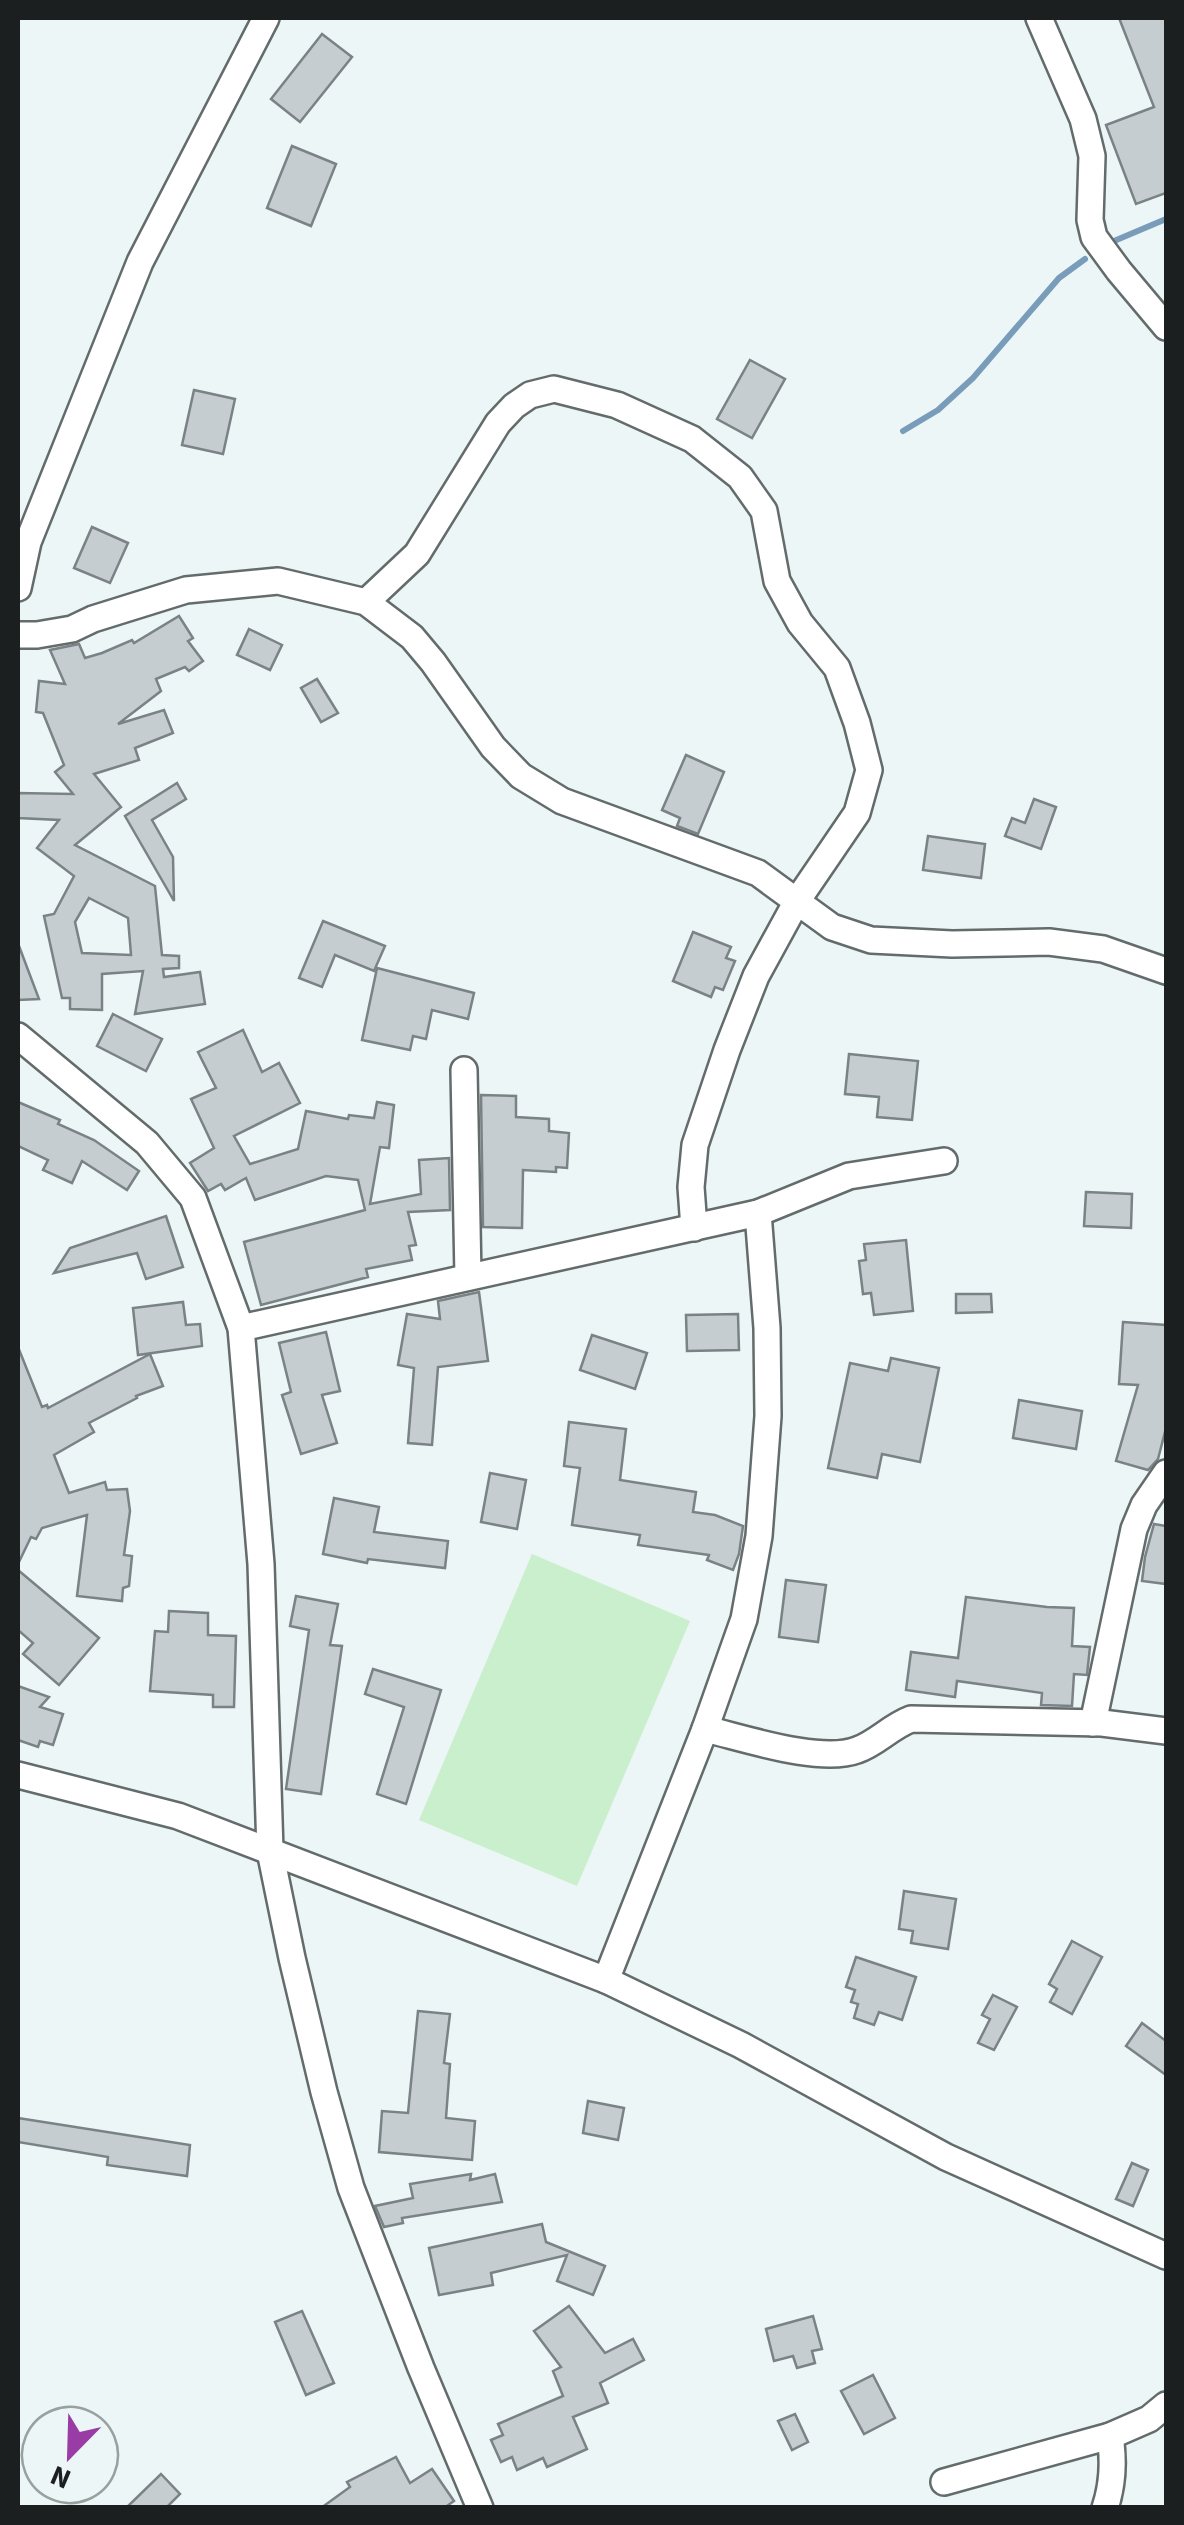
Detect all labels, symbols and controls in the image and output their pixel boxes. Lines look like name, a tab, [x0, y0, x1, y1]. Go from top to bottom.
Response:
north arrow	[20, 2405, 120, 2505]
text: N	[44, 2455, 77, 2499]

